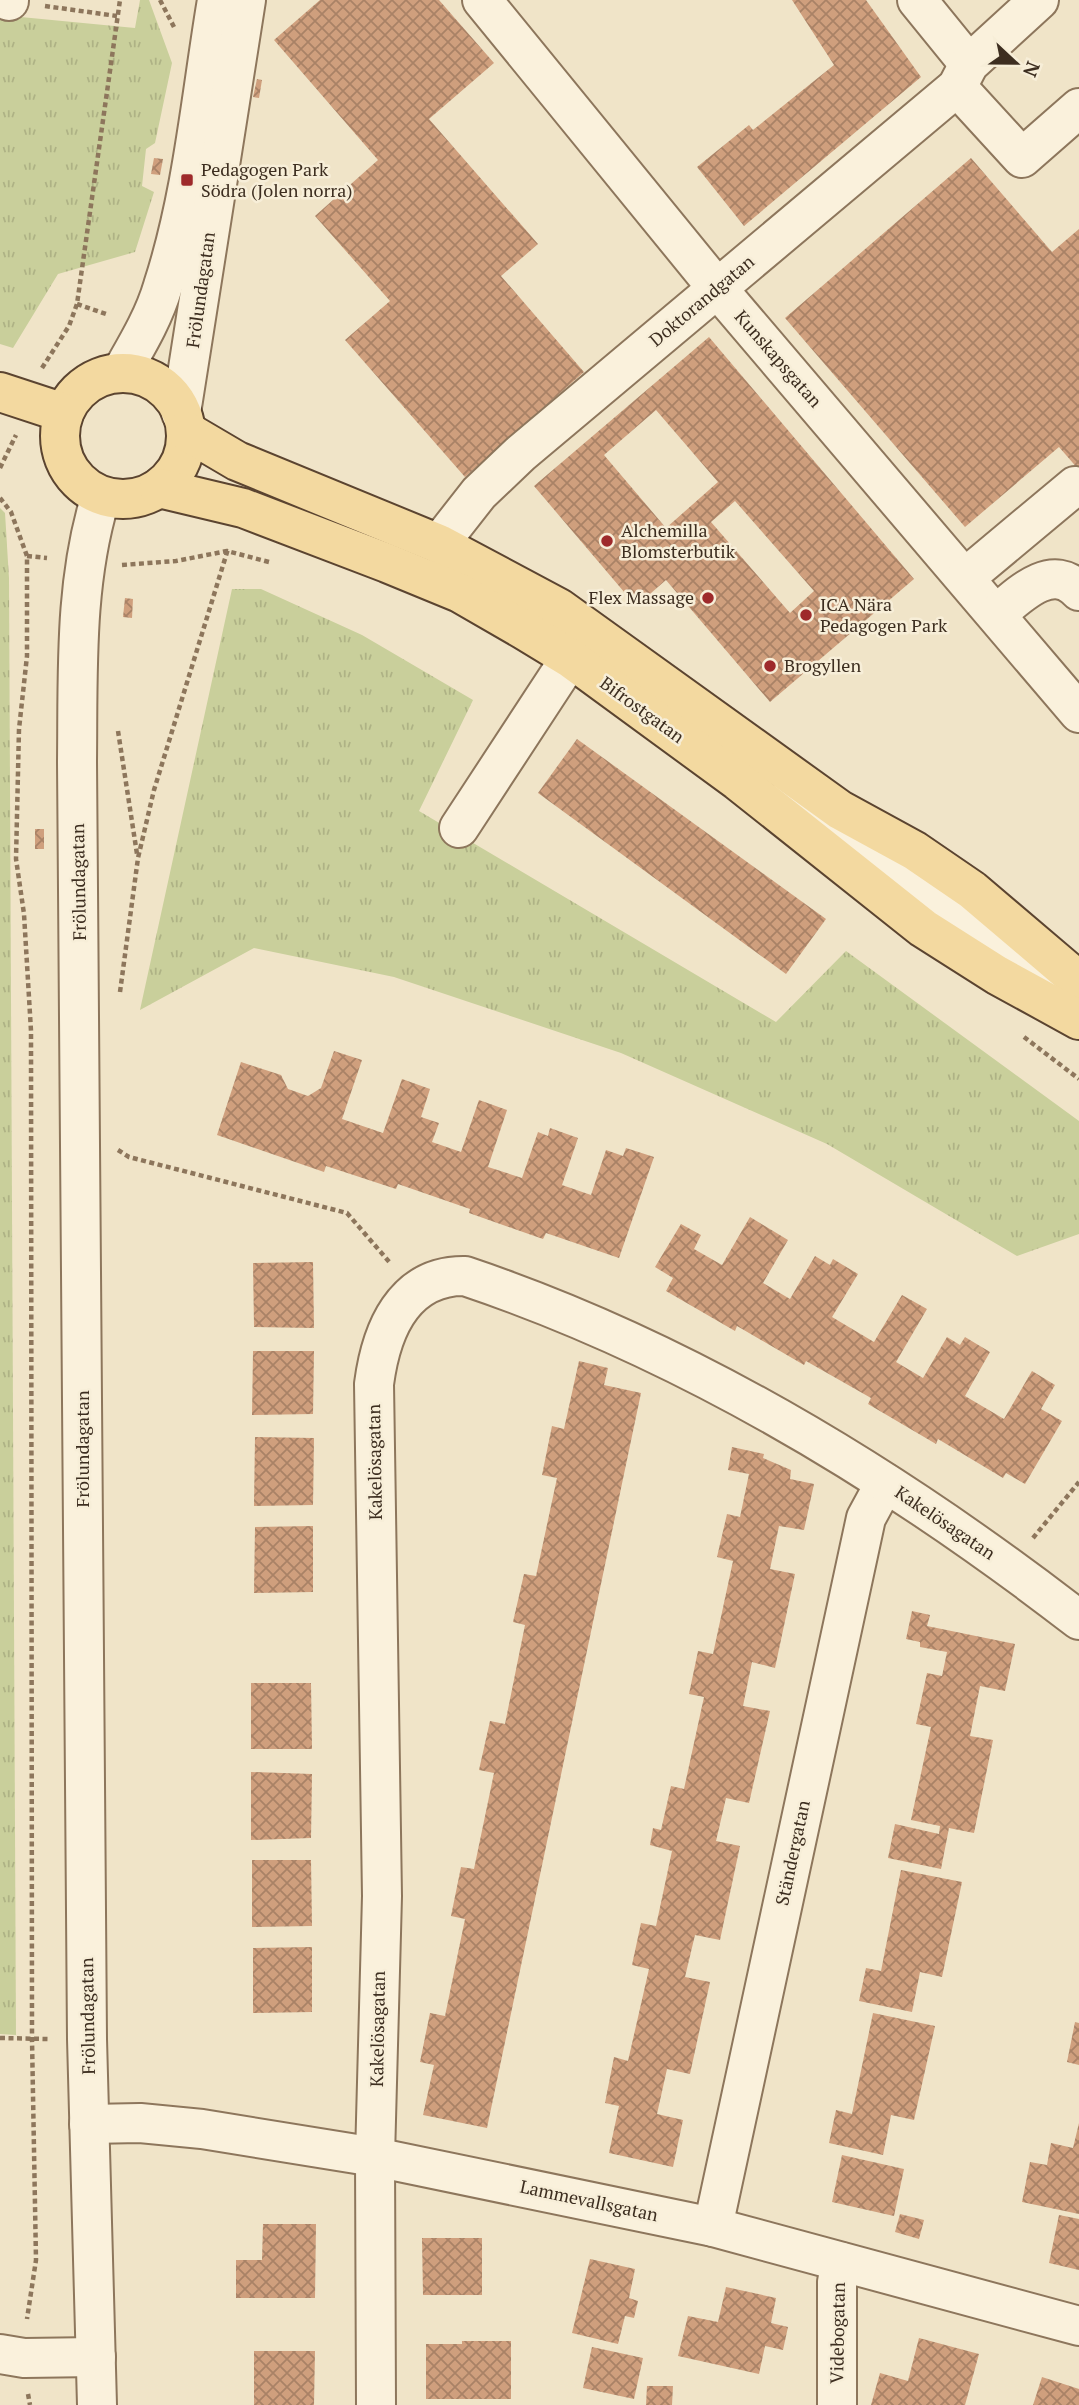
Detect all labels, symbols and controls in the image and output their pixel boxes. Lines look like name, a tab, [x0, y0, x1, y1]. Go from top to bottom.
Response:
north arrow	[981, 28, 1051, 98]
text: N	[1018, 58, 1047, 81]
place label: Pedagogen Park Södra (Jolen norra)	[201, 157, 353, 202]
marker: Pedagogen Park Södra (Jolen norra)	[179, 172, 195, 188]
street label: Frölundagatan	[180, 230, 220, 350]
street label: Doktorandgatan	[644, 249, 759, 351]
street label: Kunskapsgatan	[730, 304, 828, 412]
place label: Alchemilla Blomsterbutik	[621, 518, 736, 563]
marker: Alchemilla Blomsterbutik	[599, 533, 615, 549]
place label: Flex Massage	[588, 585, 694, 609]
marker: Flex Massage	[700, 590, 716, 606]
place label: ICA Nära Pedagogen Park	[820, 592, 948, 637]
marker: ICA Nära Pedagogen Park	[798, 607, 814, 623]
place label: Brogyllen	[784, 653, 861, 677]
marker: Brogyllen	[762, 658, 778, 674]
street label: Bifrostgatan	[595, 670, 690, 748]
street label: Frölundagatan	[65, 823, 91, 941]
street label: Frölundagatan	[70, 1390, 94, 1508]
street label: Kakelösagatan	[361, 1403, 387, 1520]
street label: Kakelösagatan	[891, 1480, 1001, 1565]
street label: Ständergatan	[769, 1798, 815, 1908]
street label: Frölundagatan	[74, 1957, 100, 2075]
street label: Kakelösagatan	[364, 1970, 390, 2087]
street label: Lammevallsgatan	[518, 2174, 661, 2226]
street label: Videbogatan	[824, 2282, 850, 2384]

